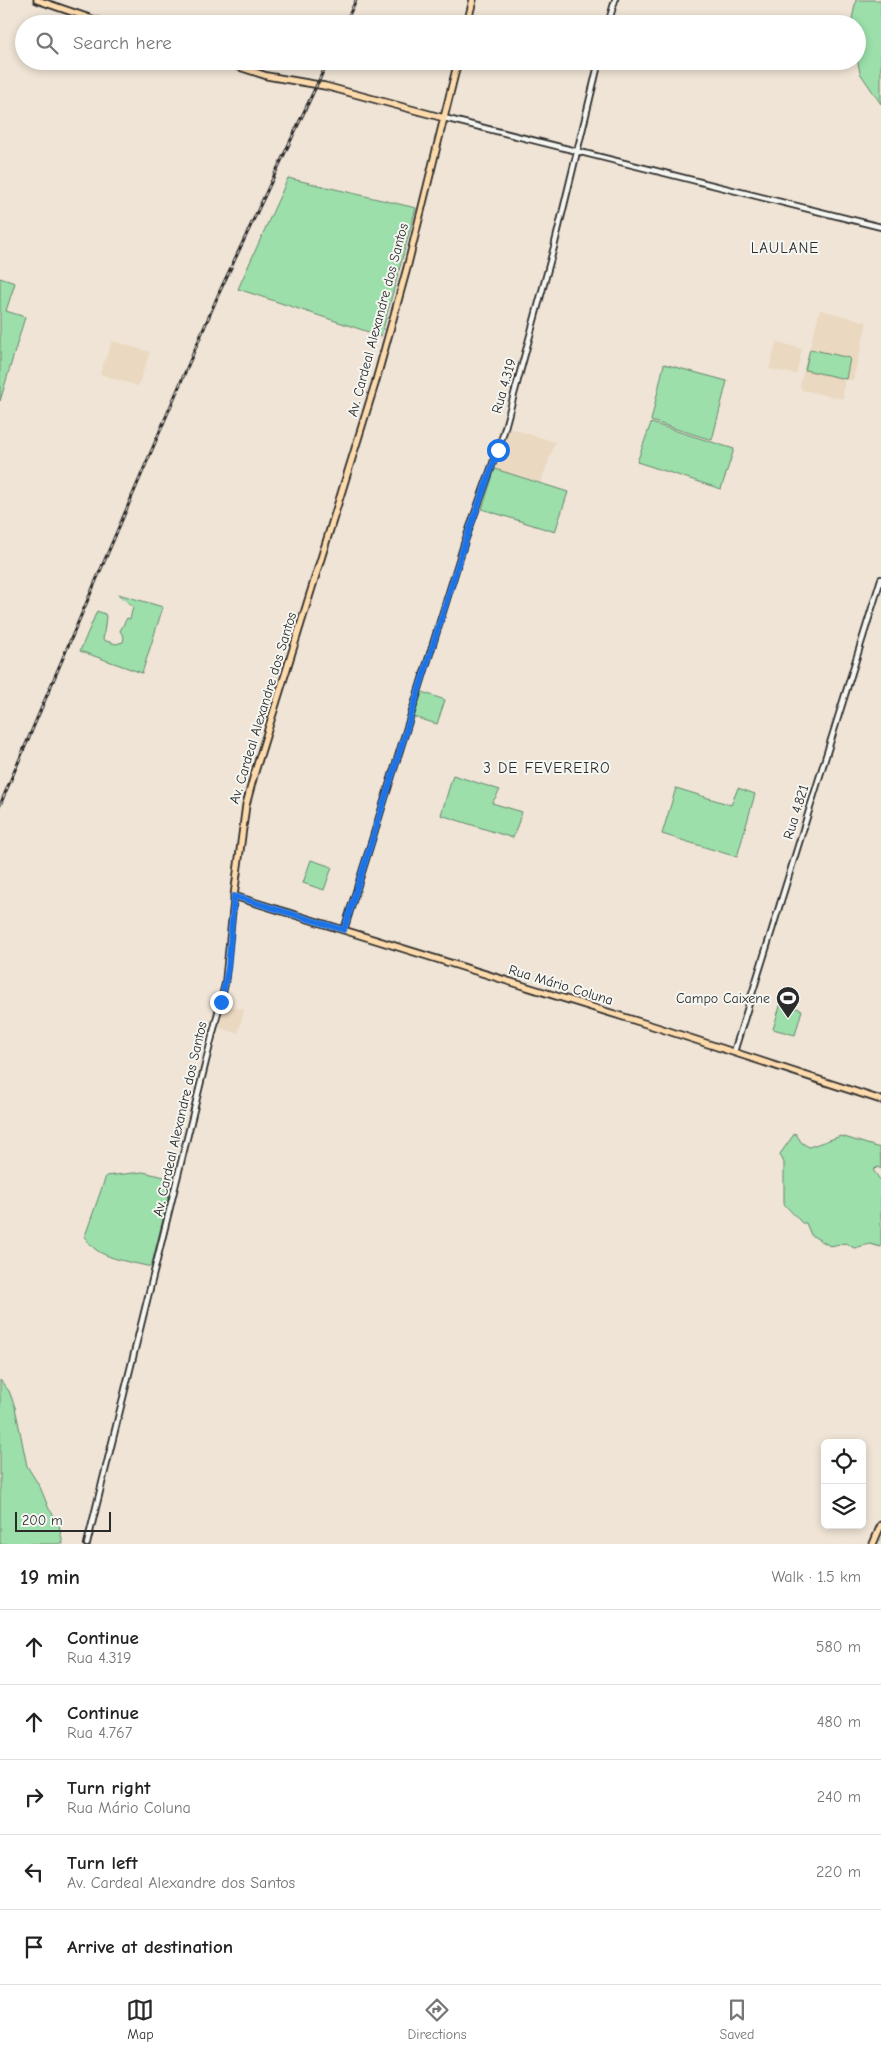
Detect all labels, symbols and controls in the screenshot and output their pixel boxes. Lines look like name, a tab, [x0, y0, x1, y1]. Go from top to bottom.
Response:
search box	[15, 15, 866, 70]
icon: search	[33, 29, 61, 57]
text: Search here	[73, 32, 172, 54]
street label: Av. Cardeal Alexandre dos Santos	[344, 221, 412, 419]
district label: LAULANE	[751, 239, 819, 257]
street label: Rua 4.319	[488, 357, 520, 415]
route start	[487, 439, 510, 462]
street label: Av. Cardeal Alexandre dos Santos	[226, 610, 300, 806]
district label: 3 DE FEVEREIRO	[483, 759, 611, 777]
street label: Rua 4.821	[780, 783, 812, 841]
street label: Rua Mário Coluna	[507, 961, 615, 1009]
sports icon: Campo Caixene	[775, 985, 801, 1019]
place label: Campo Caixene	[676, 990, 770, 1007]
route end	[210, 991, 233, 1014]
street label: Av. Cardeal Alexandre dos Santos	[149, 1020, 211, 1218]
map controls	[821, 1439, 866, 1529]
button: locate	[821, 1439, 866, 1484]
button: layers	[821, 1484, 866, 1529]
scale bar	[15, 1509, 111, 1532]
text: 200 m	[22, 1512, 63, 1529]
text: 19 min	[20, 1565, 80, 1589]
text: Walk · 1.5 km	[771, 1568, 861, 1586]
text: Continue	[67, 1627, 139, 1649]
icon: ahead	[20, 1633, 48, 1661]
text: 580 m	[816, 1638, 861, 1656]
text: Rua 4.319	[67, 1649, 131, 1667]
text: Continue	[67, 1702, 139, 1724]
icon: ahead	[20, 1708, 48, 1736]
text: 480 m	[817, 1713, 861, 1731]
text: Rua 4.767	[67, 1724, 132, 1742]
text: Turn right	[67, 1777, 151, 1799]
icon: right	[20, 1783, 48, 1811]
text: 240 m	[817, 1788, 861, 1806]
text: Rua Mário Coluna	[67, 1799, 191, 1817]
text: Turn left	[67, 1852, 138, 1874]
icon: left	[20, 1858, 48, 1886]
text: 220 m	[816, 1863, 861, 1881]
text: Av. Cardeal Alexandre dos Santos	[67, 1874, 295, 1892]
icon: arrive	[20, 1933, 48, 1961]
text: Arrive at destination	[67, 1936, 233, 1958]
tab: Map	[126, 1996, 154, 2043]
tab: Directions	[407, 1996, 467, 2043]
tab: Saved	[720, 1996, 755, 2043]

